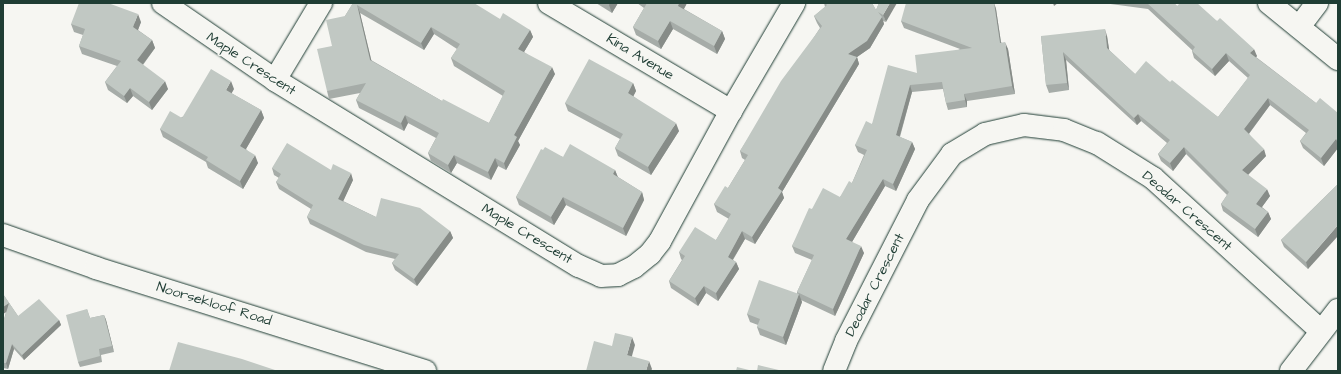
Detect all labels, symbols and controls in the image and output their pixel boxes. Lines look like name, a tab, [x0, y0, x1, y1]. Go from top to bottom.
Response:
street label: Maple Crescent	[203, 29, 299, 99]
street label: Kina Avenue	[603, 30, 677, 84]
street label: Deodar Crescent	[1139, 167, 1235, 255]
street label: Maple Crescent	[478, 200, 576, 268]
street label: Deodar Crescent	[842, 231, 908, 339]
street label: Noorsekloof Road	[154, 279, 274, 329]

